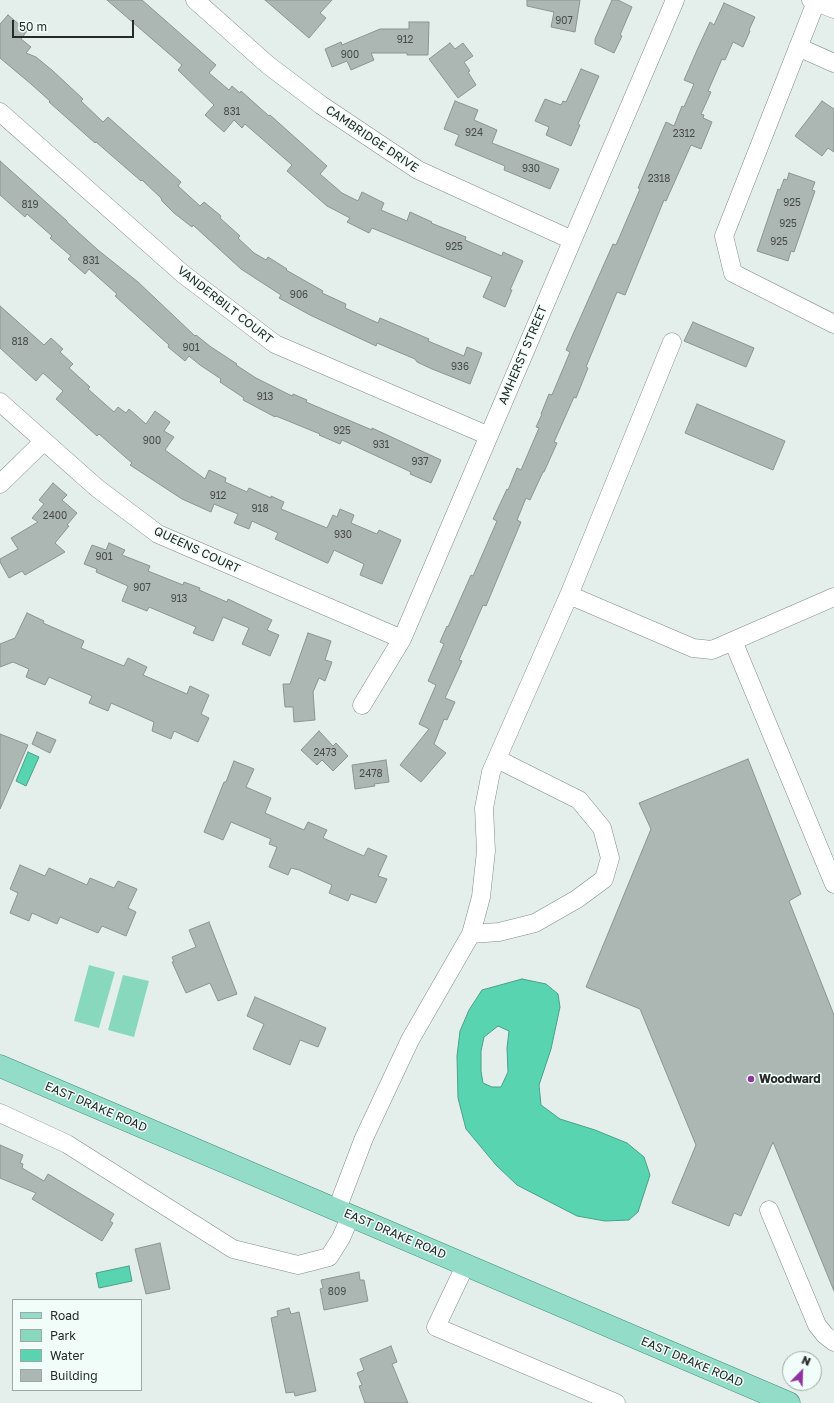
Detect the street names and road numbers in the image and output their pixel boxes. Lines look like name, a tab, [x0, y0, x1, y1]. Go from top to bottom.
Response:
street label: CAMBRIDGE DRIVE	[323, 103, 421, 175]
street label: VANDERBILT COURT	[174, 263, 276, 347]
street label: AMHERST STREET	[496, 303, 550, 407]
street label: QUEENS COURT	[152, 524, 242, 576]
street label: EAST DRAKE ROAD	[43, 1079, 149, 1135]
street label: EAST DRAKE ROAD	[342, 1206, 448, 1262]
street label: EAST DRAKE ROAD	[639, 1334, 745, 1390]

